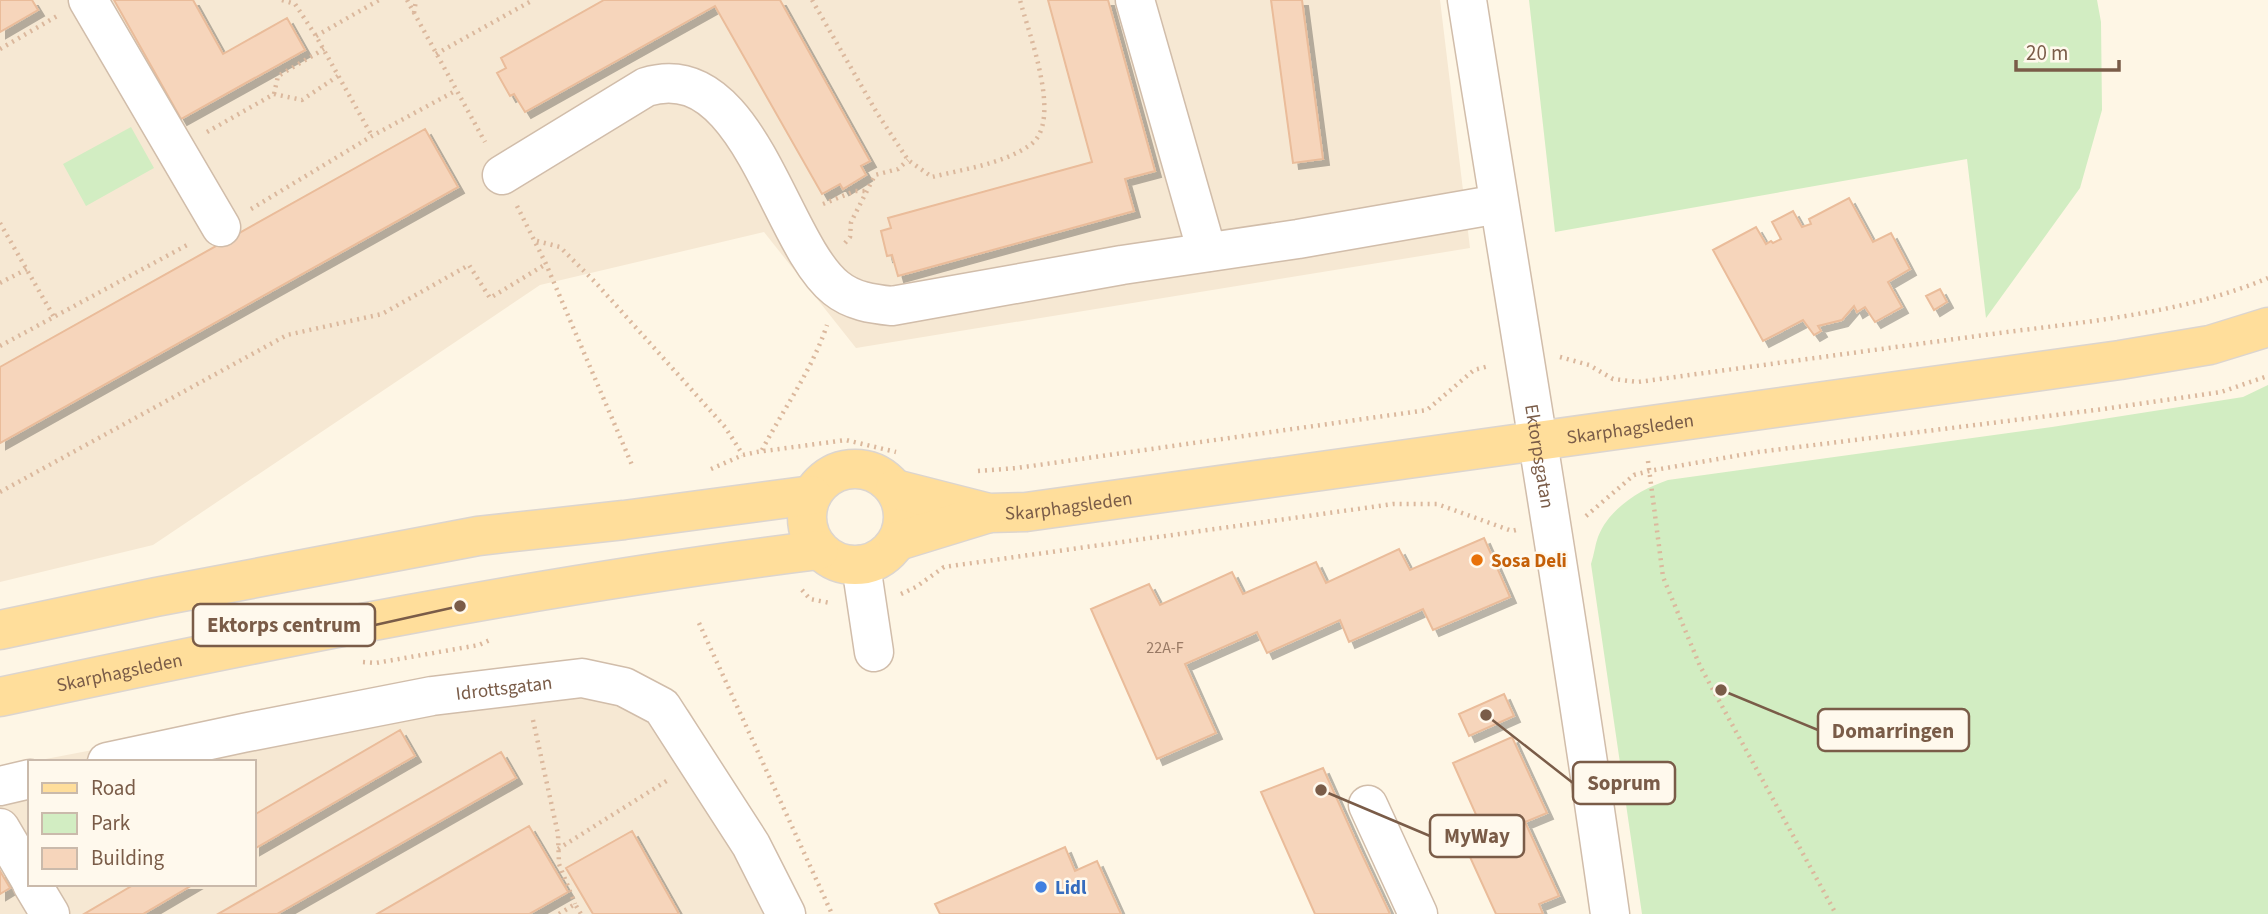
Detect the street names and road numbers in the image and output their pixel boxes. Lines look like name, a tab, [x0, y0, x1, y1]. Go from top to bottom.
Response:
street label: Ektorpsgatan	[1517, 402, 1560, 510]
street label: Skarphagsleden	[1565, 407, 1696, 452]
street label: Skarphagsleden	[1005, 485, 1134, 528]
street label: Skarphagsleden	[54, 647, 185, 700]
street label: Idrottsgatan	[454, 670, 554, 708]

